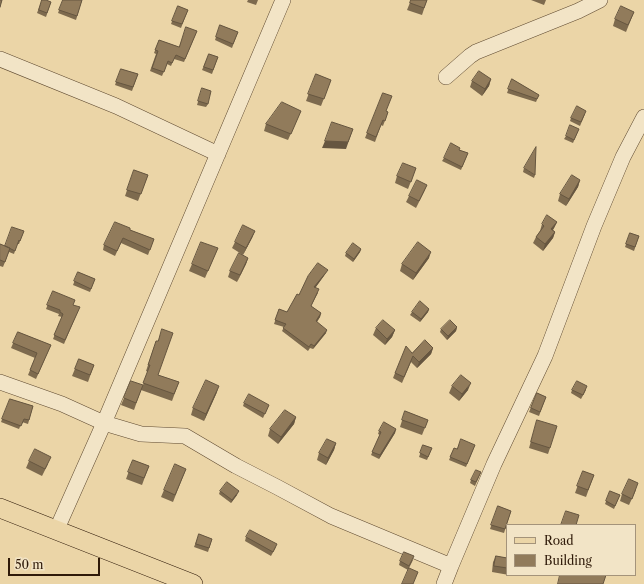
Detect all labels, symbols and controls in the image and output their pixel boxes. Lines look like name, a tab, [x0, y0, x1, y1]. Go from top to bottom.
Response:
legend	[506, 524, 636, 576]
text: Road	[544, 533, 574, 548]
scale bar	[10, 550, 102, 576]
text: Building	[544, 553, 592, 568]
text: 50 m	[15, 557, 44, 572]

